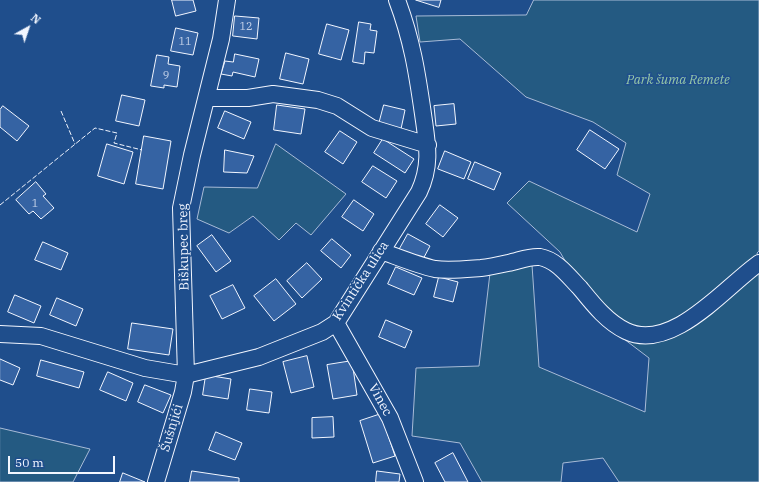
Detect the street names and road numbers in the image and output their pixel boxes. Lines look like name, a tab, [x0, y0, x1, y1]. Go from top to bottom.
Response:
street label: Biškupec breg	[175, 203, 193, 291]
street label: Kvintička ulica	[330, 239, 392, 323]
street label: Vinec	[365, 381, 395, 419]
street label: Šušnjići	[157, 402, 187, 454]

